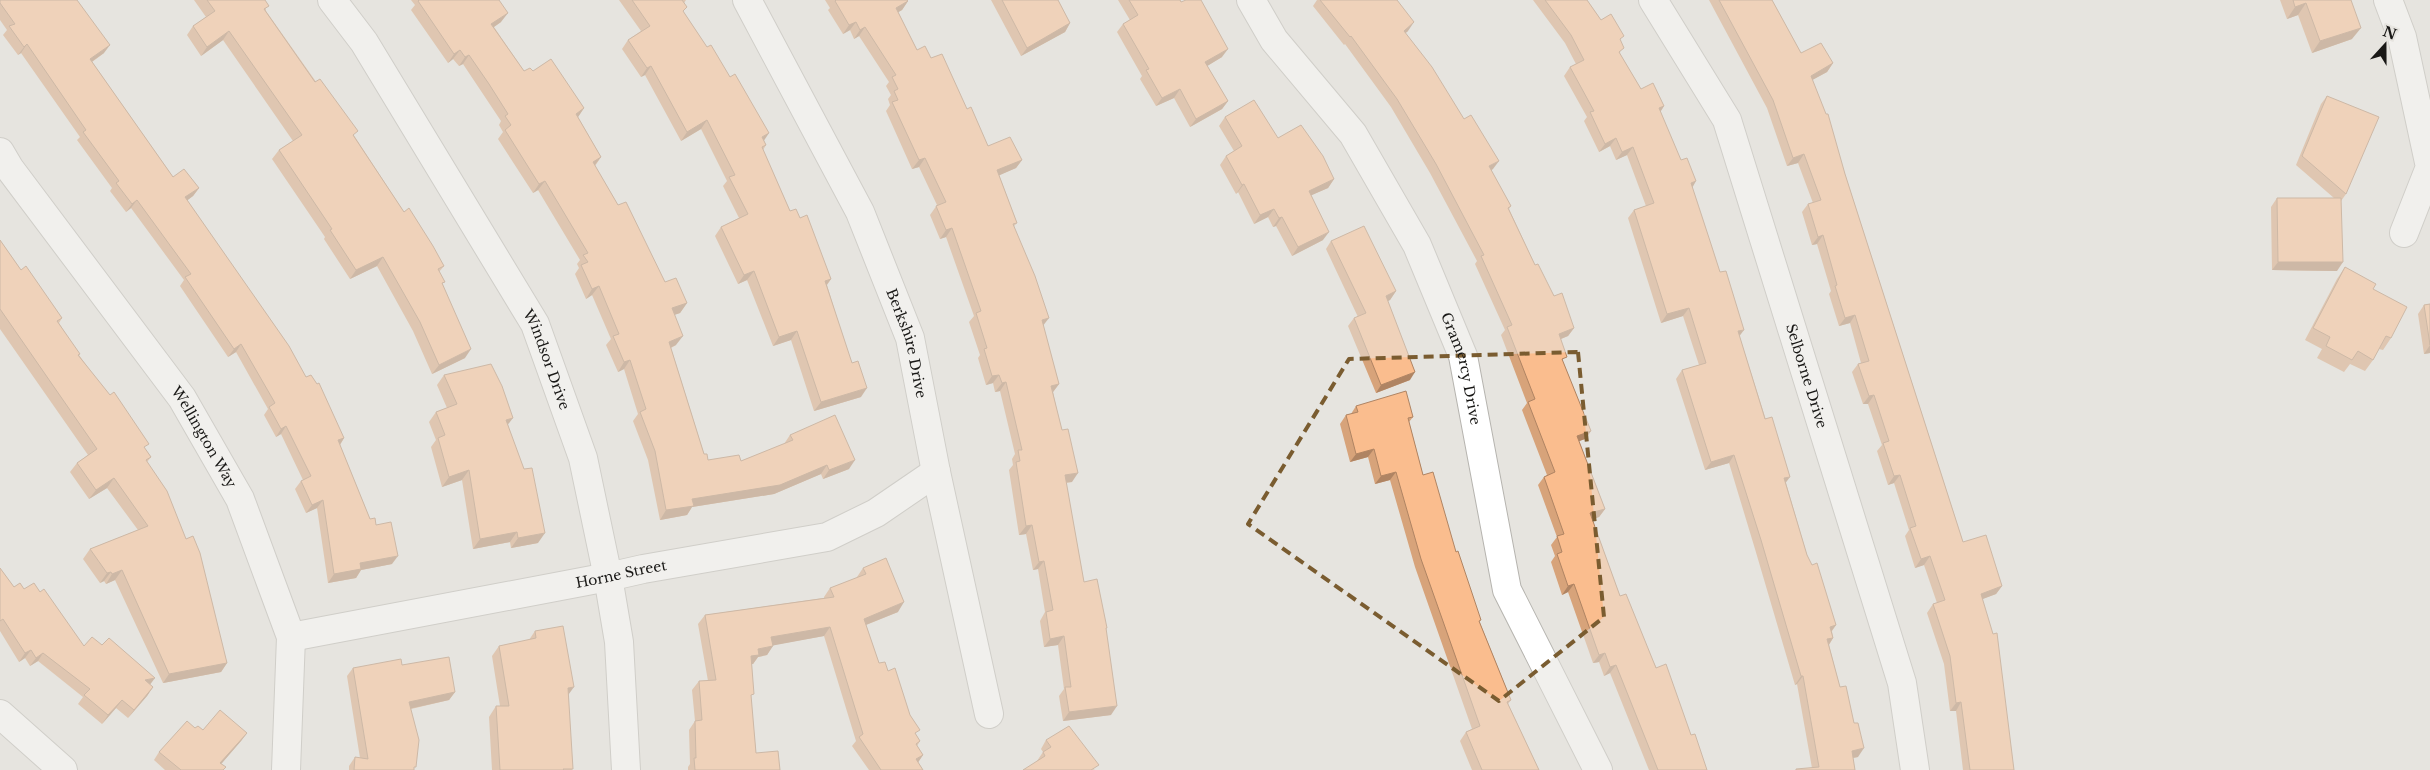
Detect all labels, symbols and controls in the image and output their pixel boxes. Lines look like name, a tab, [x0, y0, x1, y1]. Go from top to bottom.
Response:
north arrow	[2360, 20, 2410, 70]
text: N	[2380, 22, 2399, 44]
street label: Berkshire Drive	[882, 286, 930, 400]
street label: Windsor Drive	[519, 305, 574, 412]
street label: Gramercy Drive	[1437, 310, 1485, 426]
street label: Selborne Drive	[1782, 322, 1831, 430]
street label: Wellington Way	[167, 382, 241, 491]
street label: Horne Street	[574, 556, 669, 592]

